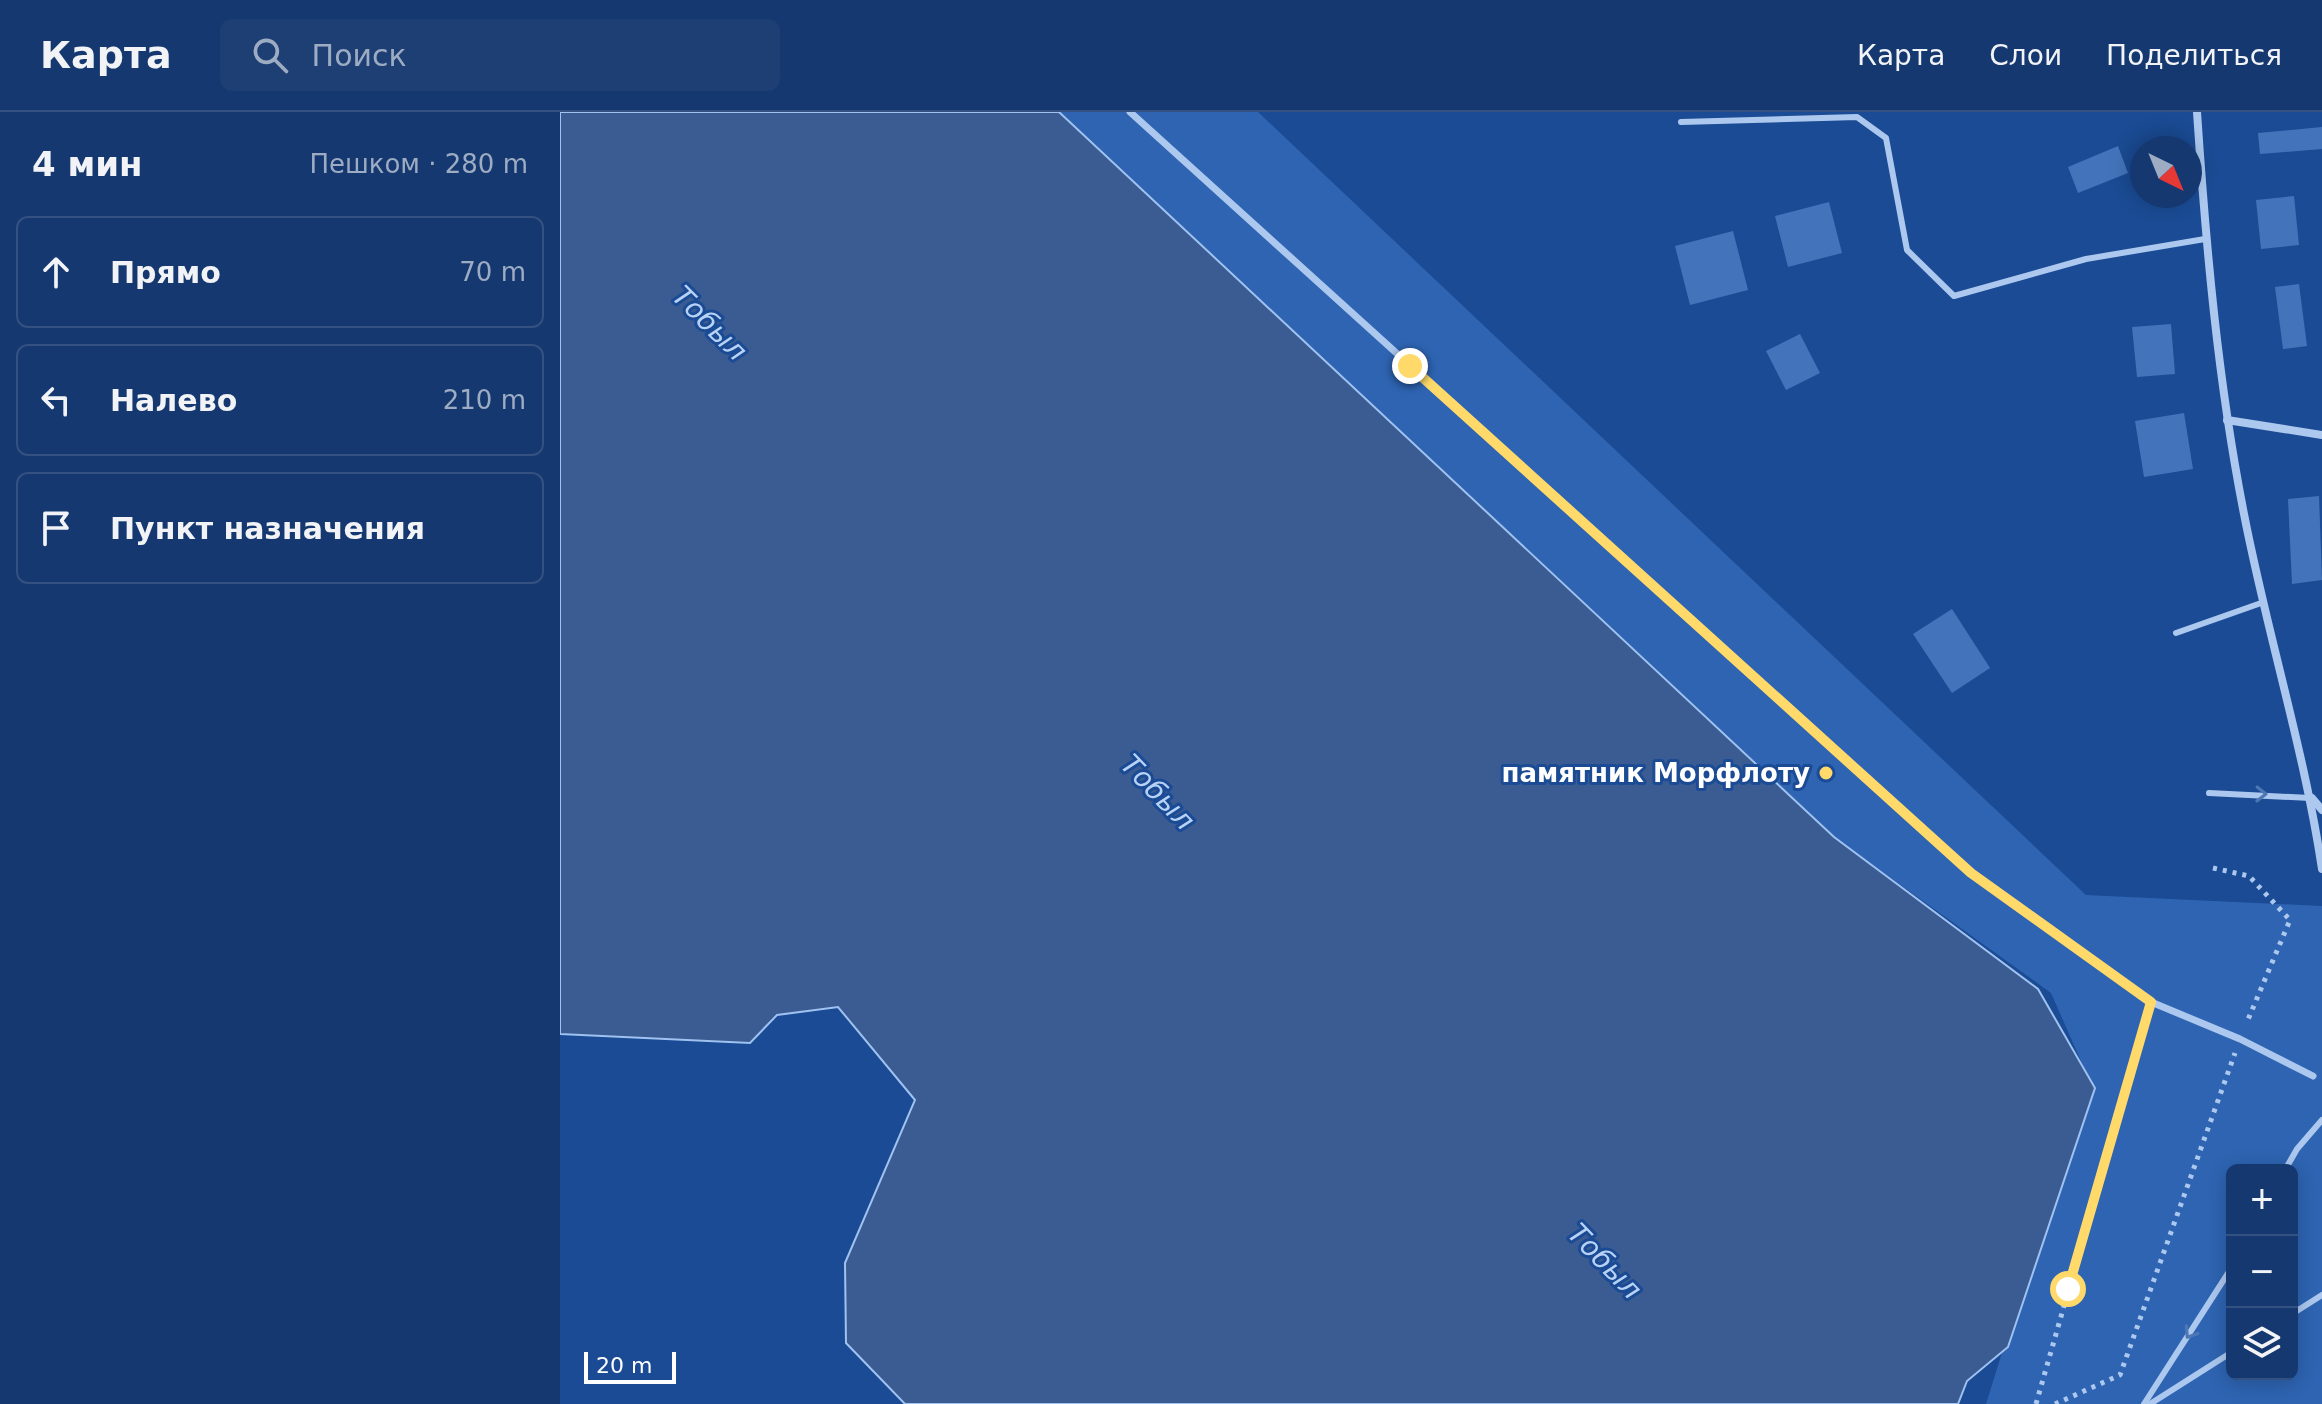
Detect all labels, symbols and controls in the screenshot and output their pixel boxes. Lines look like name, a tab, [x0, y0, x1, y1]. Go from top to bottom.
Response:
search box	[220, 19, 780, 91]
text: Карта	[40, 33, 172, 77]
icon: search	[248, 33, 292, 77]
text: Поиск	[312, 38, 407, 73]
text: Карта	[1857, 39, 1945, 72]
text: Слои	[1989, 39, 2062, 72]
text: Поделиться	[2106, 39, 2282, 72]
north arrow	[2130, 136, 2202, 208]
text: 4 мин	[32, 144, 143, 184]
text: Пешком · 280 m	[309, 149, 528, 179]
icon: ahead	[34, 250, 78, 294]
text: Прямо	[110, 255, 221, 290]
text: 70 m	[459, 257, 526, 287]
water label: Тобыл	[666, 279, 754, 367]
route end	[1392, 348, 1428, 384]
icon: left	[34, 378, 78, 422]
text: Налево	[110, 383, 237, 418]
text: 210 m	[443, 385, 526, 415]
icon: arrive	[34, 506, 78, 550]
text: Пункт назначения	[110, 511, 425, 546]
water label: Тобыл	[1114, 748, 1201, 837]
place label: памятник Морфлоту	[1502, 758, 1810, 788]
marker: памятник Морфлоту	[1817, 764, 1835, 782]
one-way arrow	[2255, 785, 2268, 803]
map controls	[2226, 1164, 2298, 1380]
button: +	[2226, 1164, 2298, 1236]
water label: Тобыл	[1561, 1217, 1648, 1306]
button: −	[2226, 1236, 2298, 1308]
route start	[2050, 1271, 2086, 1307]
button: layers	[2226, 1308, 2298, 1380]
one-way arrow	[2185, 1324, 2200, 1338]
scale bar	[584, 1348, 676, 1384]
text: 20 m	[596, 1353, 652, 1378]

